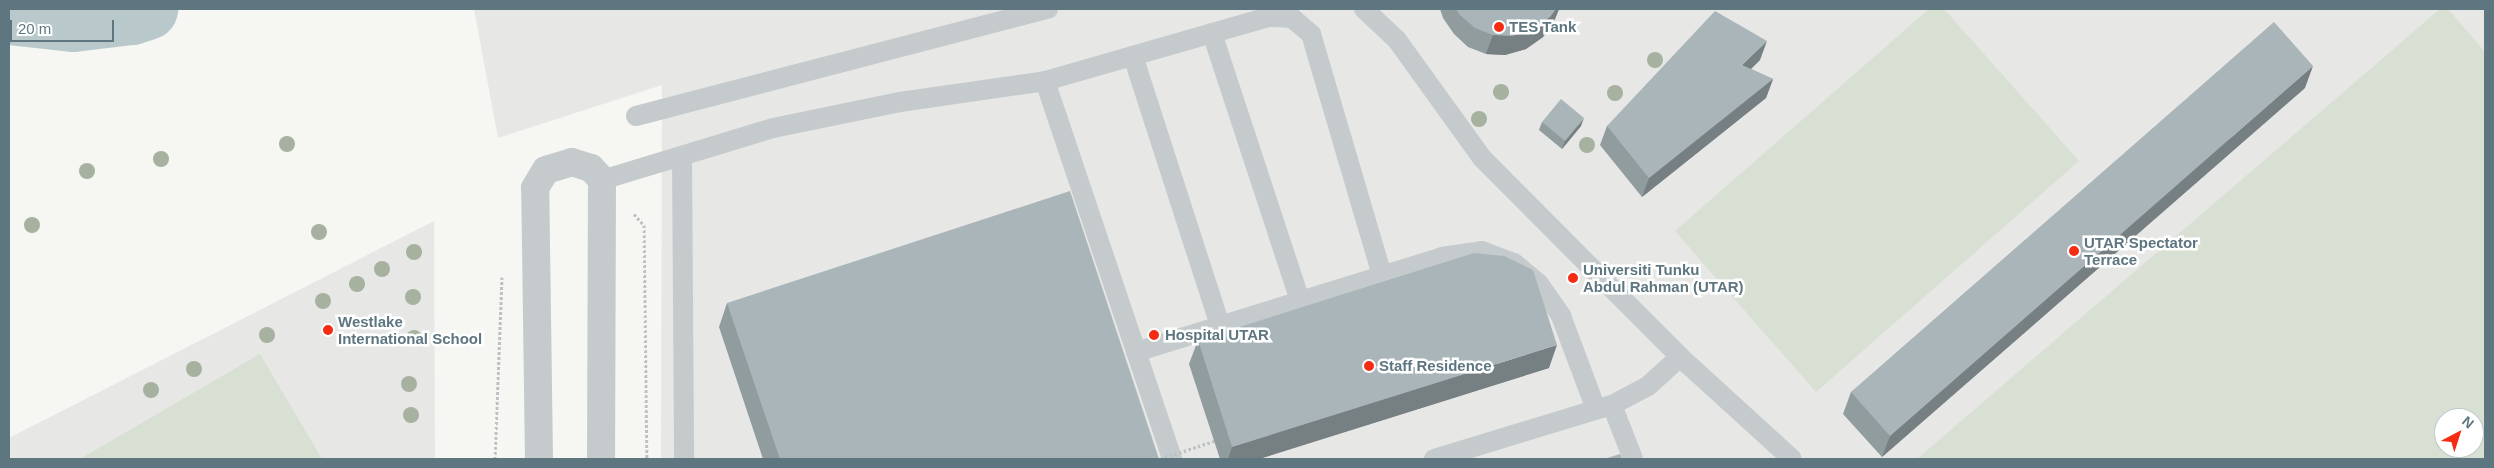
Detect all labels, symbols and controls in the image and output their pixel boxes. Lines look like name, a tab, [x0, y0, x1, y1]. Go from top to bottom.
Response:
scale bar	[12, 10, 116, 42]
place label: TES Tank	[1509, 18, 1576, 36]
text: 20 m	[18, 20, 51, 37]
marker: TES Tank	[1493, 21, 1505, 33]
place label: UTAR Spectator Terrace	[2084, 233, 2198, 268]
marker: UTAR Spectator Terrace	[2068, 245, 2080, 257]
place label: Universiti Tunku Abdul Rahman (UTAR)	[1583, 260, 1744, 295]
marker: Universiti Tunku Abdul Rahman (UTAR)	[1567, 272, 1579, 284]
place label: Westlake International School	[338, 312, 482, 347]
marker: Westlake International School	[322, 324, 334, 336]
place label: Hospital UTAR	[1165, 326, 1269, 344]
marker: Hospital UTAR	[1147, 328, 1161, 342]
place label: Staff Residence	[1379, 357, 1492, 375]
marker: Staff Residence	[1363, 360, 1375, 372]
north arrow	[2434, 408, 2484, 458]
text: N	[2459, 413, 2477, 432]

